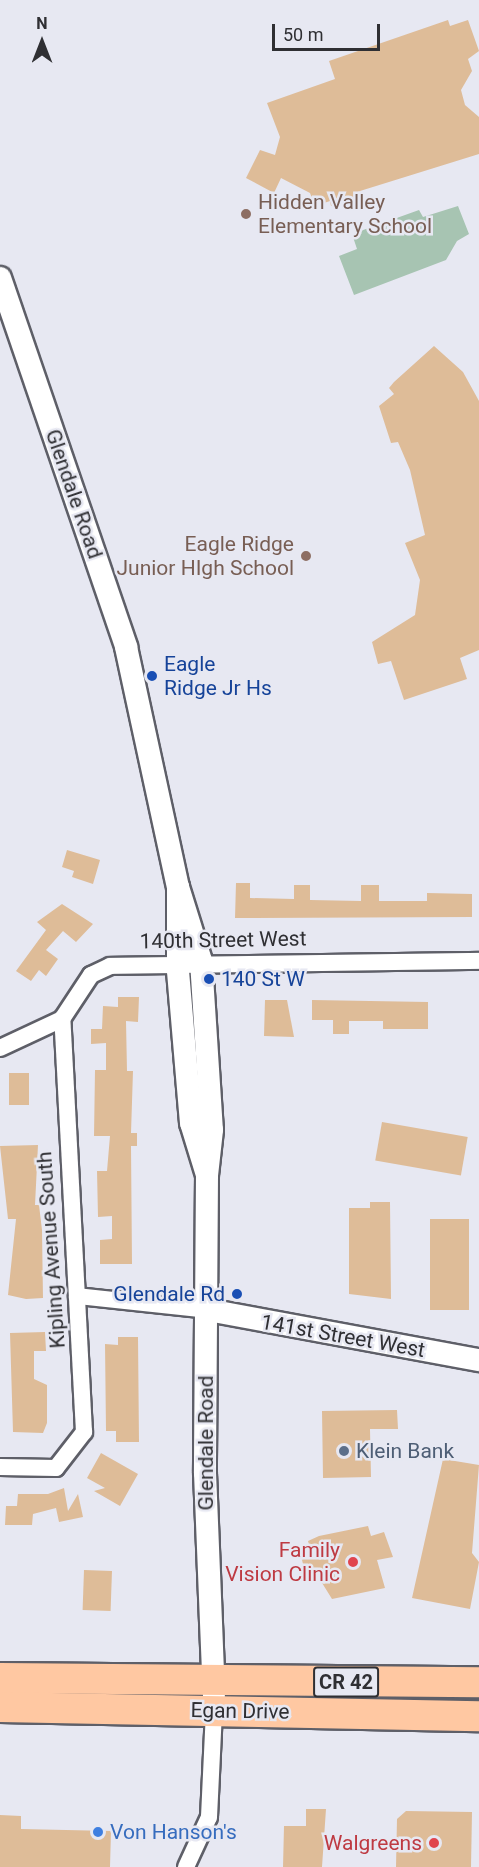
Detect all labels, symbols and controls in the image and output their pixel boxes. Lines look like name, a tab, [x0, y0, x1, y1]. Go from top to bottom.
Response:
north arrow	[12, 12, 72, 72]
scale bar	[275, 12, 383, 50]
text: N	[36, 14, 48, 33]
text: 50 m	[283, 24, 323, 45]
place label: Hidden Valley Elementary School	[258, 189, 432, 239]
marker: Hidden Valley Elementary School	[239, 207, 253, 221]
street label: Glendale Road	[40, 426, 108, 562]
place label: Eagle Ridge Junior HIgh School	[116, 531, 294, 581]
marker: Eagle Ridge Junior HIgh School	[299, 549, 313, 563]
place label: Eagle Ridge Jr Hs	[164, 651, 272, 701]
marker: Eagle Ridge Jr Hs	[145, 669, 159, 683]
street label: 140th Street West	[139, 926, 307, 954]
place label: 140 St W	[221, 966, 305, 992]
marker: 140 St W	[202, 972, 216, 986]
street label: Kipling Avenue South	[32, 1151, 70, 1349]
place label: Glendale Rd	[113, 1281, 225, 1307]
marker: Glendale Rd	[230, 1287, 244, 1301]
street label: 141st Street West	[259, 1309, 427, 1363]
street label: Glendale Road	[193, 1375, 219, 1511]
place label: Klein Bank	[356, 1438, 454, 1464]
marker: Klein Bank	[337, 1444, 351, 1458]
place label: Family Vision Clinic	[225, 1537, 340, 1587]
marker: Family Vision Clinic	[344, 1553, 362, 1571]
road number: CR 42	[313, 1665, 379, 1699]
street label: Egan Drive	[190, 1698, 290, 1724]
place label: Von Hanson's	[110, 1819, 237, 1845]
marker: Von Hanson's	[91, 1825, 105, 1839]
place label: Walgreens	[324, 1830, 422, 1856]
marker: Walgreens	[427, 1836, 441, 1850]

